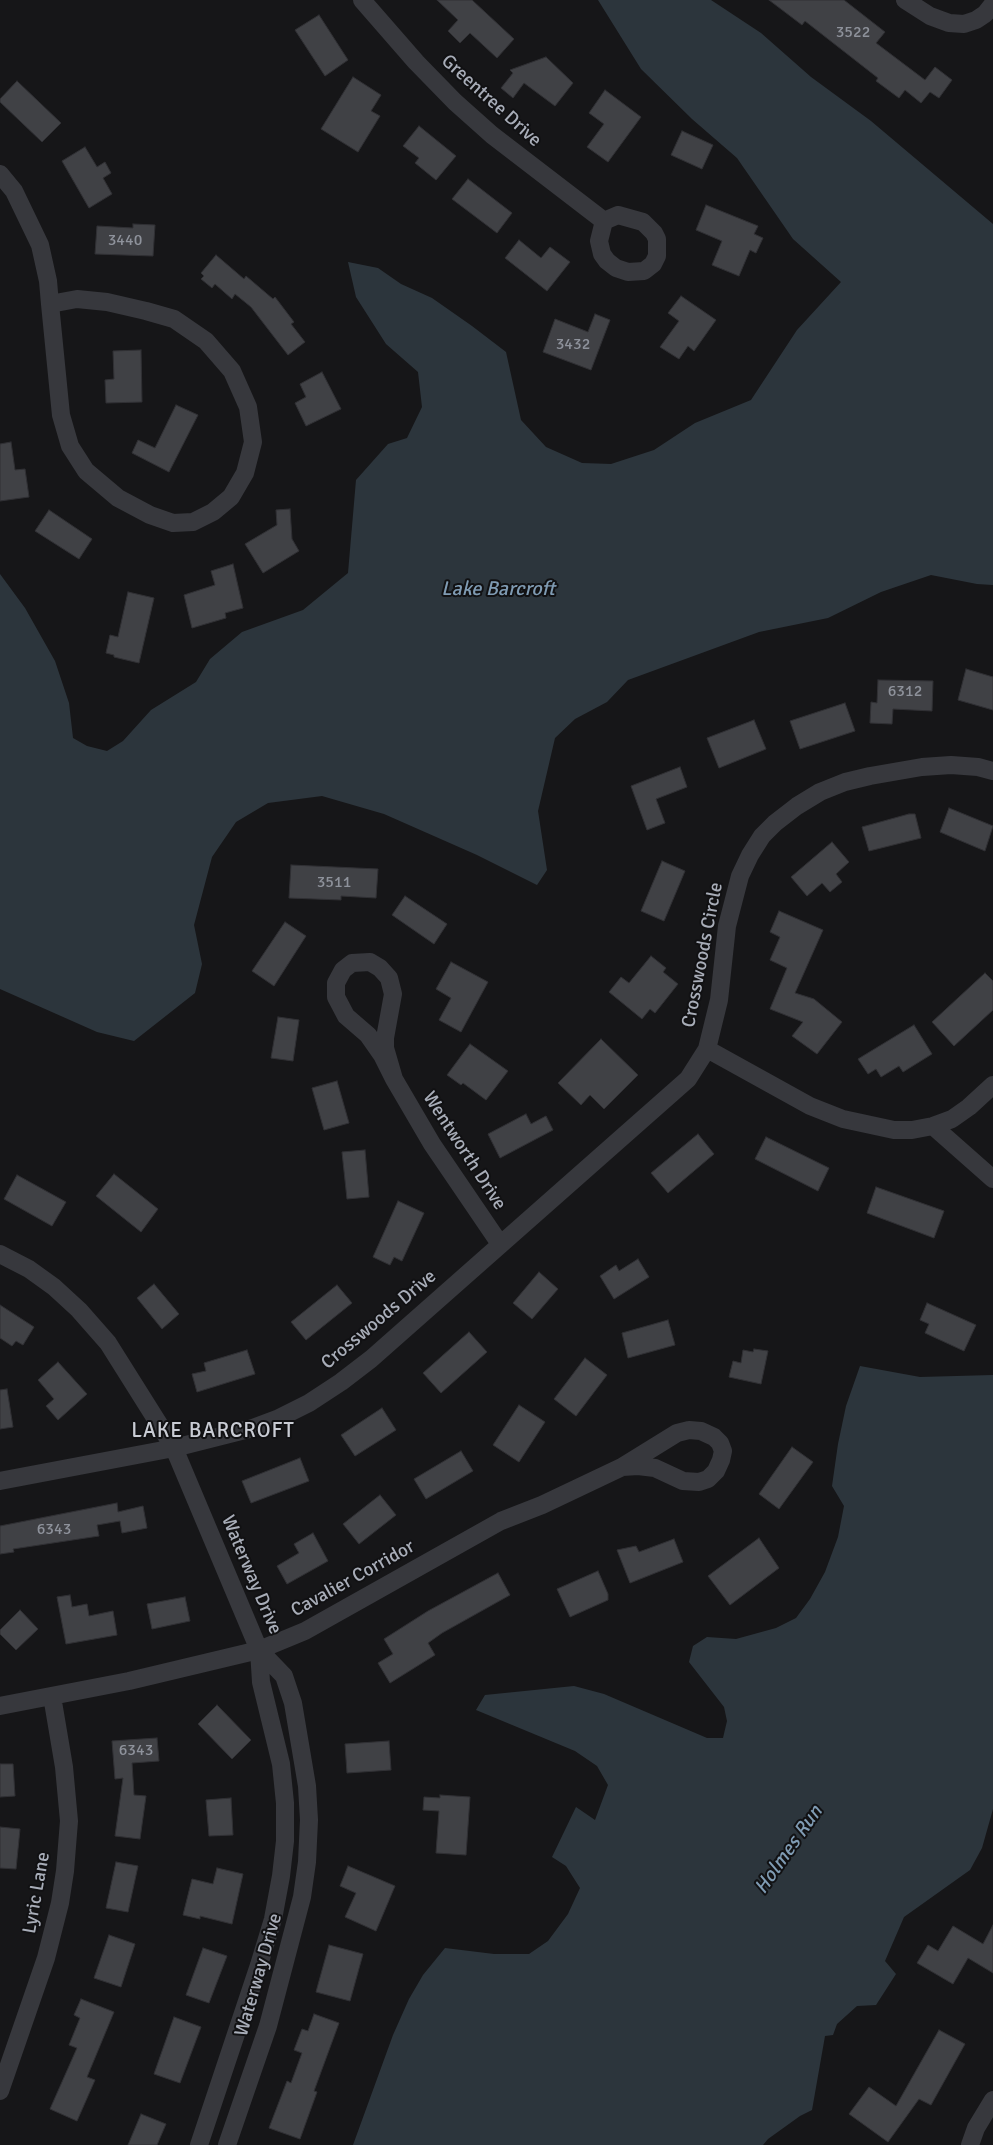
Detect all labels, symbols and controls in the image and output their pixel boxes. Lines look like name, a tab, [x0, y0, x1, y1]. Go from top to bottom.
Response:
house number: 3522	[836, 23, 870, 43]
street label: Greentree Drive	[436, 50, 546, 152]
house number: 3440	[108, 231, 142, 251]
house number: 3432	[556, 335, 590, 355]
water label: Lake Barcroft	[441, 578, 555, 602]
house number: 6312	[888, 682, 922, 702]
house number: 3511	[317, 873, 351, 893]
street label: Crosswoods Circle	[678, 880, 728, 1030]
street label: Wentworth Drive	[417, 1088, 511, 1214]
street label: Crosswoods Drive	[317, 1265, 441, 1375]
district label: LAKE BARCROFT	[130, 1418, 296, 1444]
street label: Waterway Drive	[216, 1512, 286, 1638]
house number: 6343	[37, 1520, 71, 1540]
street label: Cavalier Corridor	[287, 1536, 419, 1622]
house number: 6343	[119, 1741, 153, 1761]
water label: Holmes Run	[750, 1801, 828, 1899]
street label: Lyric Lane	[19, 1850, 55, 1936]
street label: Waterway Drive	[231, 1911, 287, 2039]

